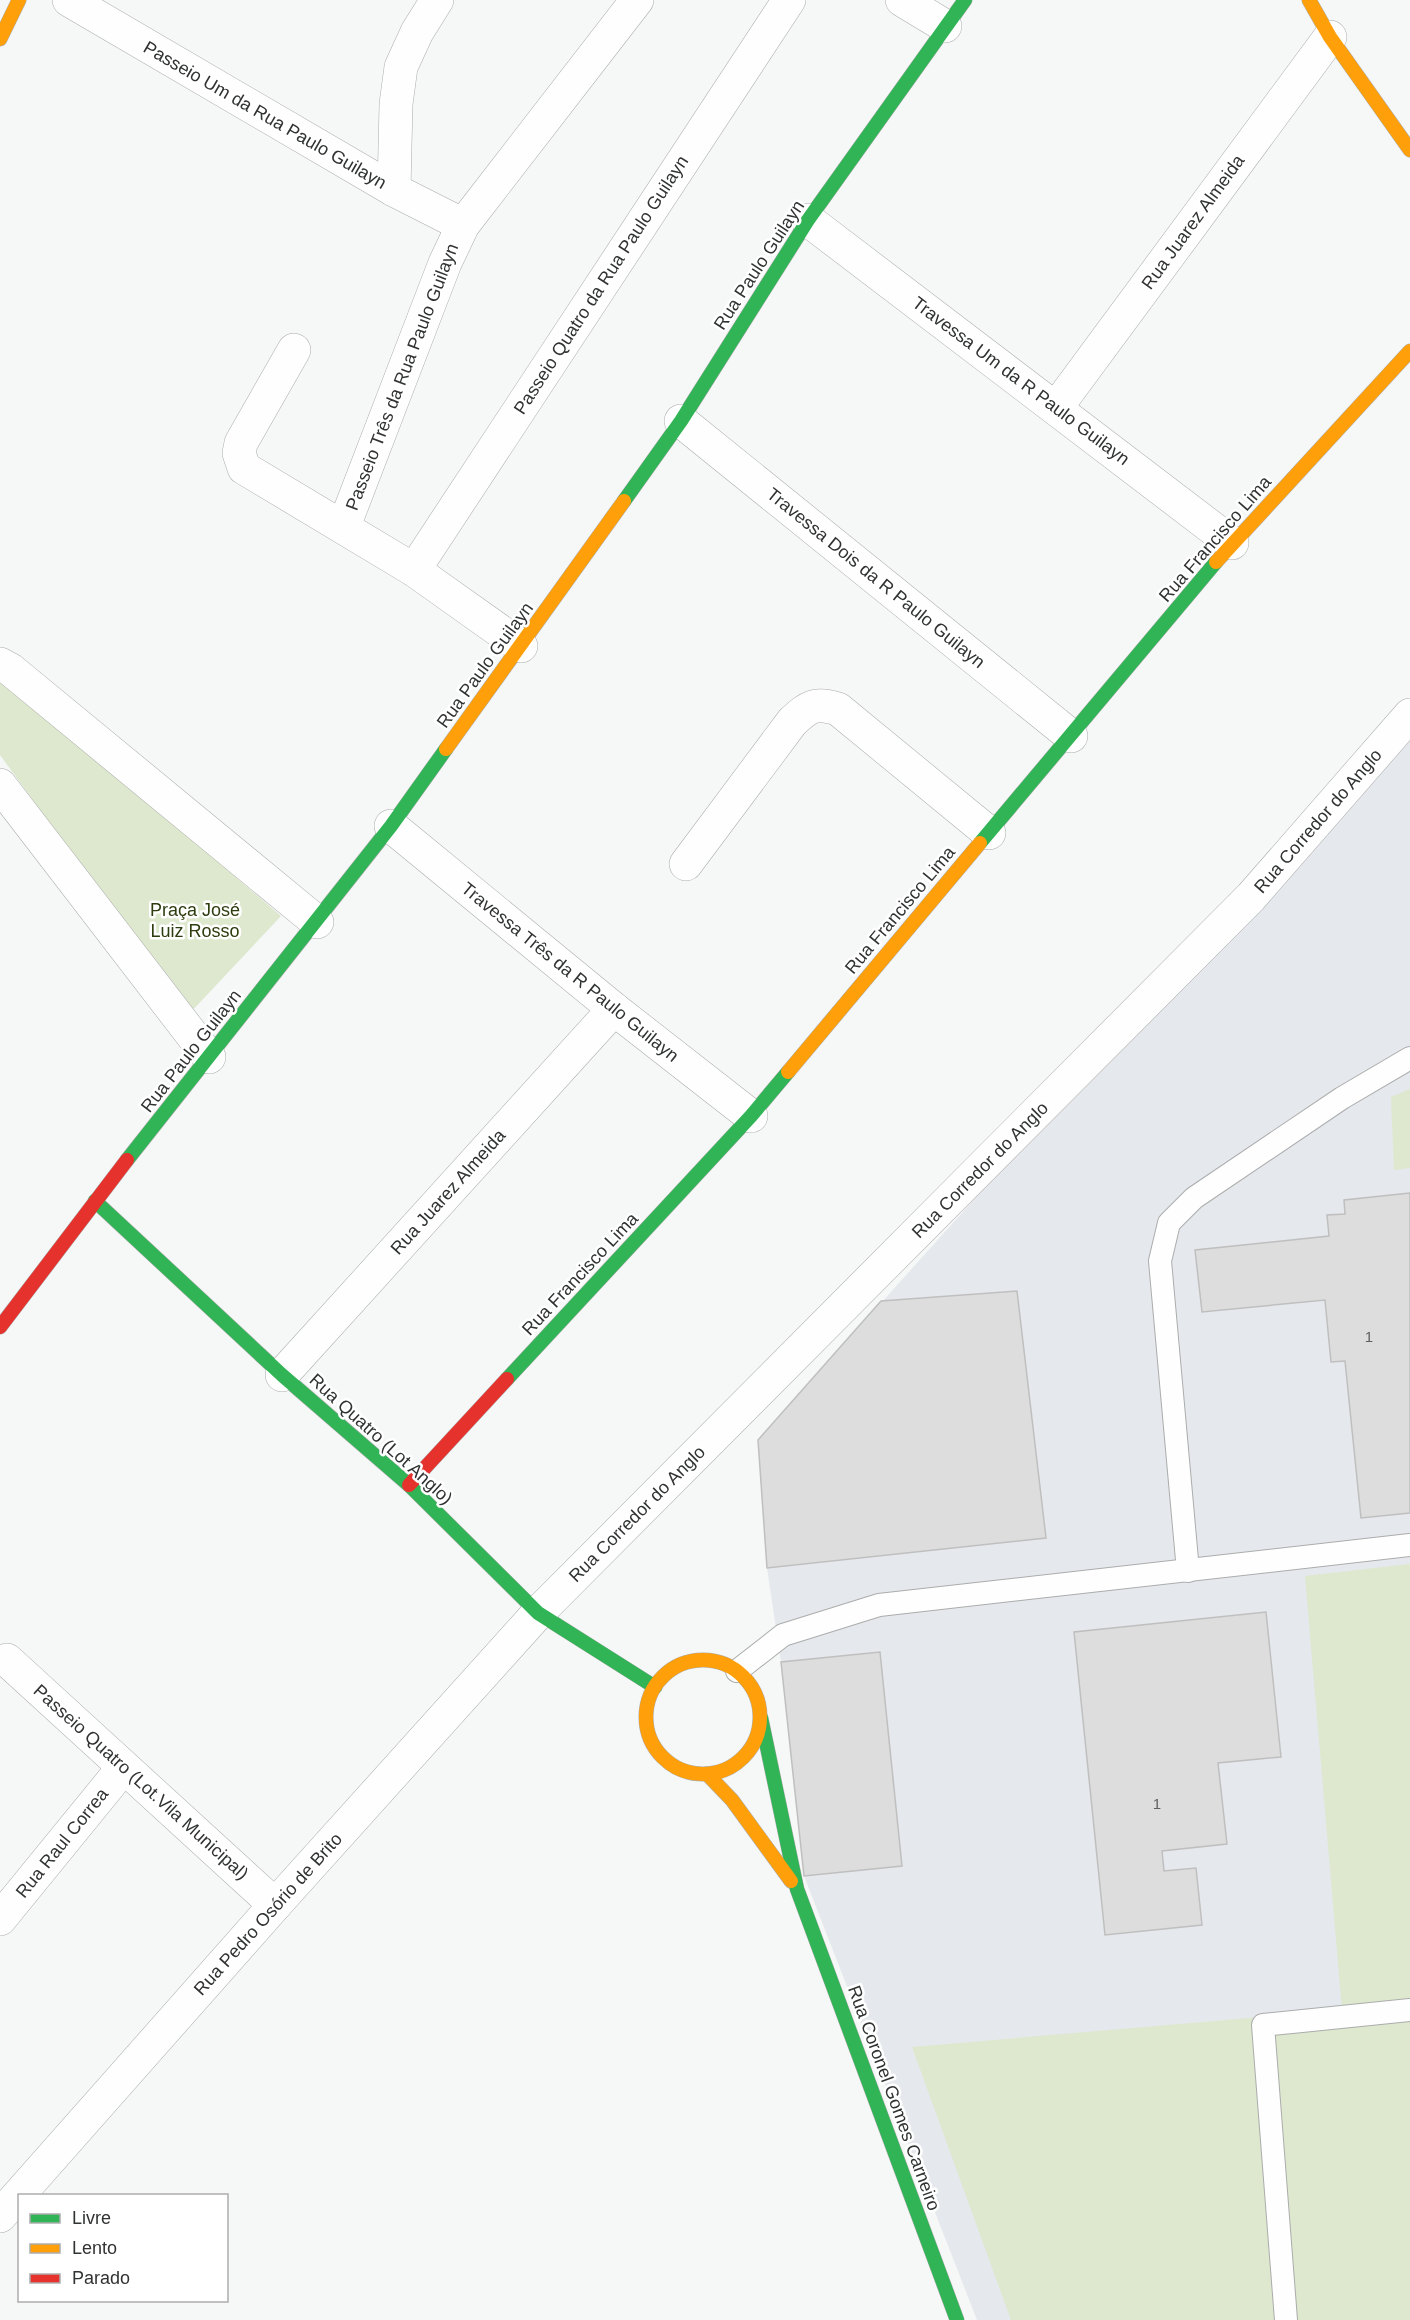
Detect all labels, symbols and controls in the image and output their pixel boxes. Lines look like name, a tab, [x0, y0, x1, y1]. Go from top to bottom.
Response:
street label: Passeio Um da Rua Paulo Guilayn	[140, 37, 390, 193]
street label: Rua Juarez Almeida	[1138, 150, 1249, 293]
street label: Passeio Quatro da Rua Paulo Guilayn	[510, 152, 692, 418]
street label: Rua Paulo Guilayn	[710, 197, 808, 333]
street label: Passeio Três da Rua Paulo Guilayn	[342, 241, 462, 513]
street label: Travessa Um da R Paulo Guilayn	[909, 293, 1133, 469]
street label: Rua Francisco Lima	[1155, 471, 1276, 606]
street label: Travessa Dois da R Paulo Guilayn	[763, 484, 989, 672]
street label: Rua Paulo Guilayn	[433, 598, 537, 732]
street label: Rua Corredor do Anglo	[1250, 745, 1386, 897]
street label: Rua Francisco Lima	[841, 842, 960, 978]
street label: Travessa Três da R Paulo Guilayn	[457, 878, 683, 1066]
park label: Praça José Luiz Rosso	[150, 900, 240, 941]
street label: Rua Paulo Guilayn	[137, 986, 245, 1116]
street label: Rua Corredor do Anglo	[908, 1098, 1052, 1242]
street label: Rua Juarez Almeida	[387, 1125, 510, 1259]
street label: Rua Francisco Lima	[518, 1208, 643, 1339]
house number: 1	[1365, 1328, 1373, 1345]
street label: Rua Quatro (Lot Anglo)	[306, 1370, 456, 1508]
street label: Rua Corredor do Anglo	[565, 1442, 709, 1586]
street label: Passeio Quatro (Lot.Vila Municipal)	[30, 1680, 252, 1884]
street label: Rua Raul Correa	[12, 1783, 113, 1902]
house number: 1	[1153, 1795, 1161, 1812]
street label: Rua Pedro Osório de Brito	[190, 1829, 346, 1999]
street label: Rua Coronel Gomes Carneiro	[844, 1983, 944, 2213]
legend	[18, 2194, 228, 2302]
text: Livre	[72, 2208, 111, 2228]
text: Lento	[72, 2238, 117, 2258]
text: Parado	[72, 2268, 130, 2288]

